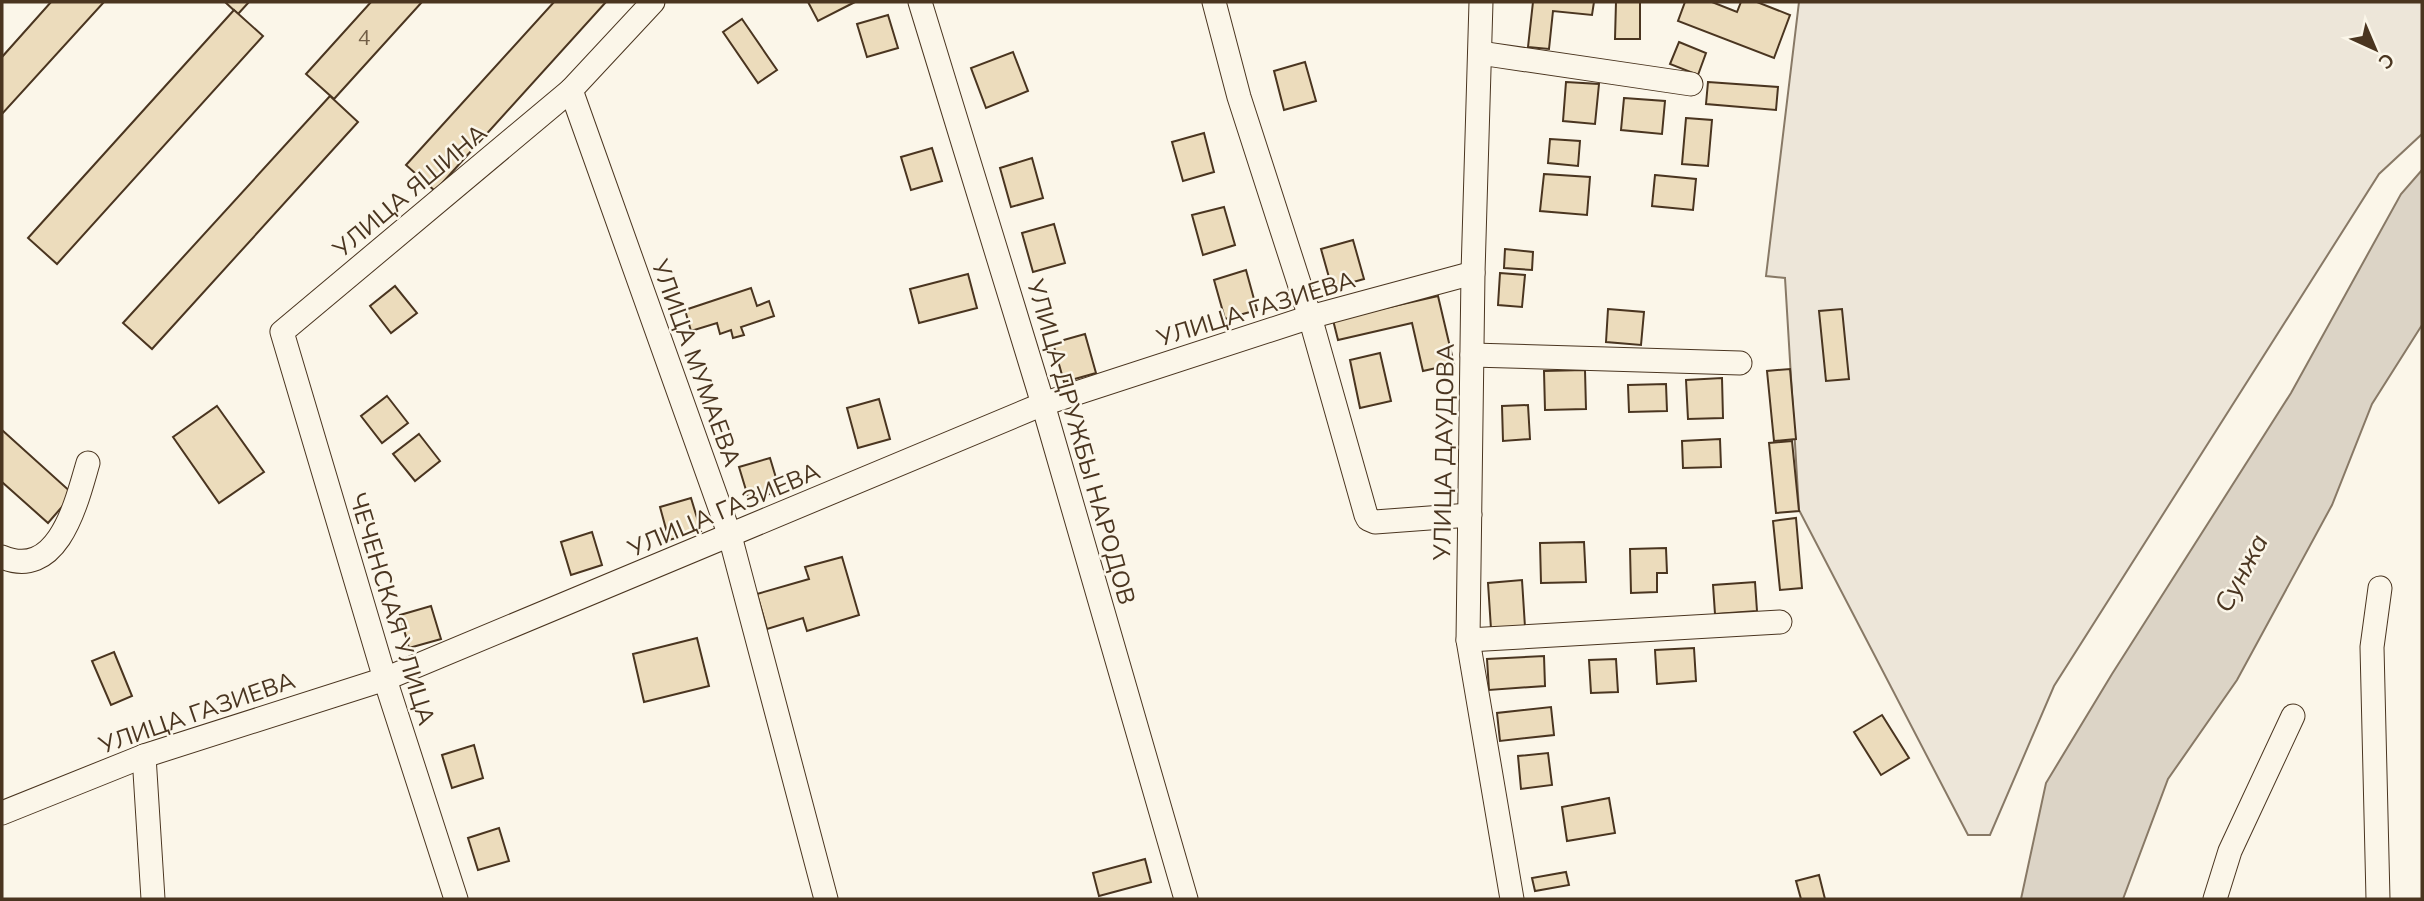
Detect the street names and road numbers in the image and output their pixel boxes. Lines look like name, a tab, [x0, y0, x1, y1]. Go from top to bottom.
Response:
street label: УЛИЦА ЯШИНА	[325, 117, 493, 264]
street label: УЛИЦА МУМАЕВА	[645, 254, 748, 470]
street label: УЛИЦА ГАЗИЕВА	[1152, 264, 1359, 353]
street label: УЛИЦА ДРУЖБЫ НАРОДОВ	[1021, 275, 1143, 608]
street label: УЛИЦА ДАУДОВА	[1426, 343, 1460, 562]
street label: УЛИЦА ГАЗИЕВА	[622, 455, 824, 563]
street label: ЧЕЧЕНСКАЯ УЛИЦА	[343, 489, 443, 729]
street label: УЛИЦА ГАЗИЕВА	[94, 664, 299, 760]

